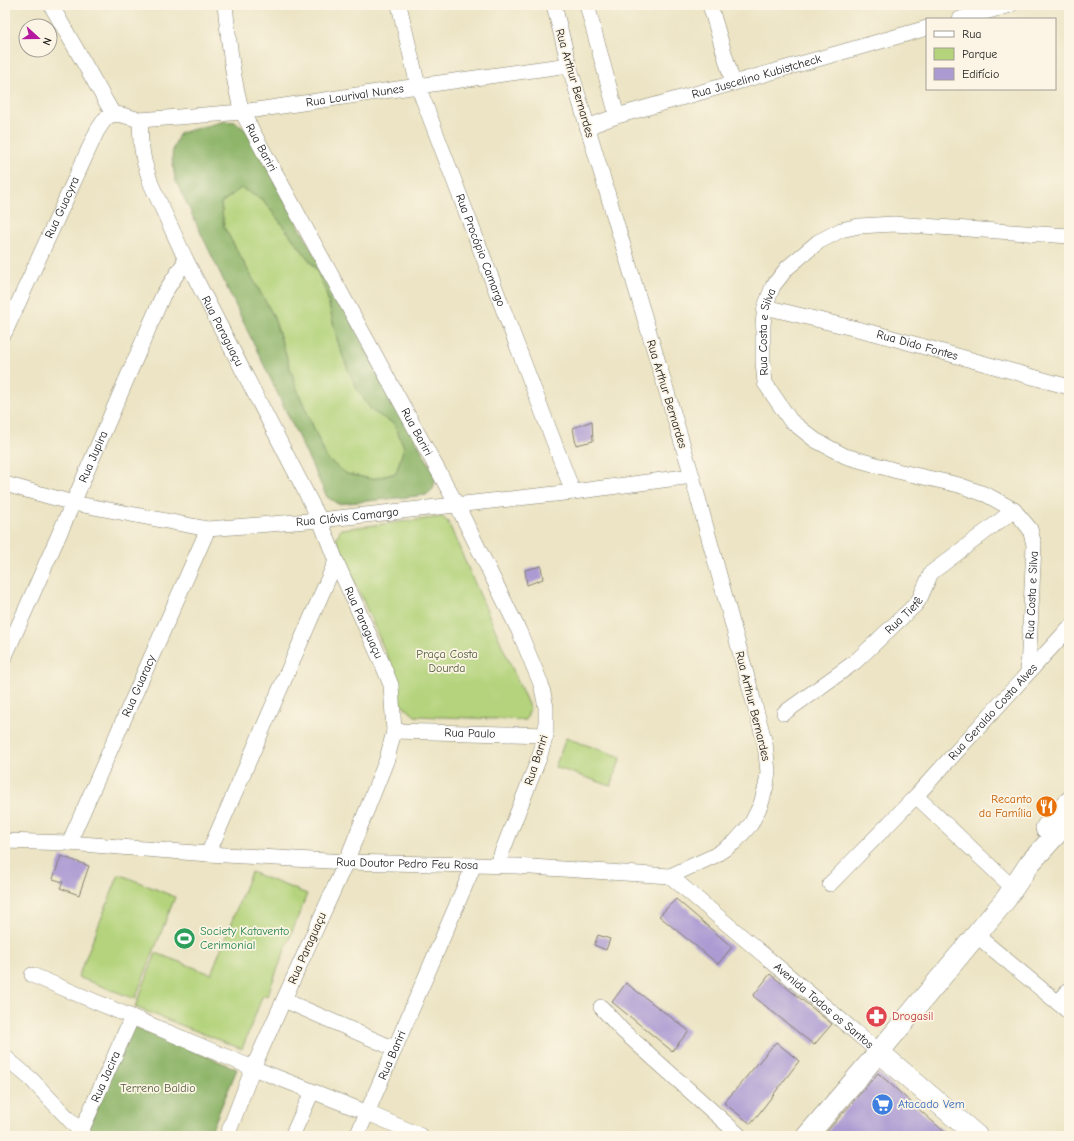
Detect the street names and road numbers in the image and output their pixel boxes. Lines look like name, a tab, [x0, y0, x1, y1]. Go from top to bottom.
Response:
street label: Rua Arthur Bernardes	[553, 27, 597, 139]
street label: Rua Juscelino Kubistcheck	[690, 51, 823, 101]
street label: Rua Lourival Nunes	[305, 81, 405, 109]
street label: Rua Bariri	[243, 121, 280, 174]
street label: Rua Guacyra	[42, 174, 82, 241]
street label: Rua Procópio Camargo	[453, 192, 509, 309]
street label: Rua Costa e Silva	[756, 286, 779, 376]
street label: Rua Paraguaçu	[199, 294, 247, 369]
street label: Rua Dido Fontes	[875, 327, 960, 363]
street label: Rua Arthur Bernardes	[644, 338, 690, 450]
street label: Rua Bariri	[398, 406, 436, 458]
street label: Rua Jupira	[76, 429, 110, 485]
street label: Rua Clóvis Camargo	[295, 504, 400, 529]
street label: Rua Costa e Silva	[1023, 551, 1041, 640]
street label: Rua Paraguaçu	[341, 584, 386, 661]
street label: Rua Tietê	[882, 594, 926, 637]
street label: Rua Arthur Bernardes	[733, 650, 773, 762]
street label: Rua Guaracy	[119, 652, 159, 719]
street label: Rua Geraldo Costa Alves	[945, 661, 1040, 763]
street label: Rua Paulo	[444, 725, 496, 741]
street label: Rua Bariri	[521, 733, 551, 787]
street label: Rua Doutor Pedro Feu Rosa	[336, 854, 479, 872]
street label: Rua Paraguaçu	[285, 910, 329, 986]
street label: Avenida Todos os Santos	[771, 960, 876, 1051]
street label: Rua Bariri	[375, 1028, 409, 1082]
street label: Rua Jacira	[88, 1049, 123, 1104]

